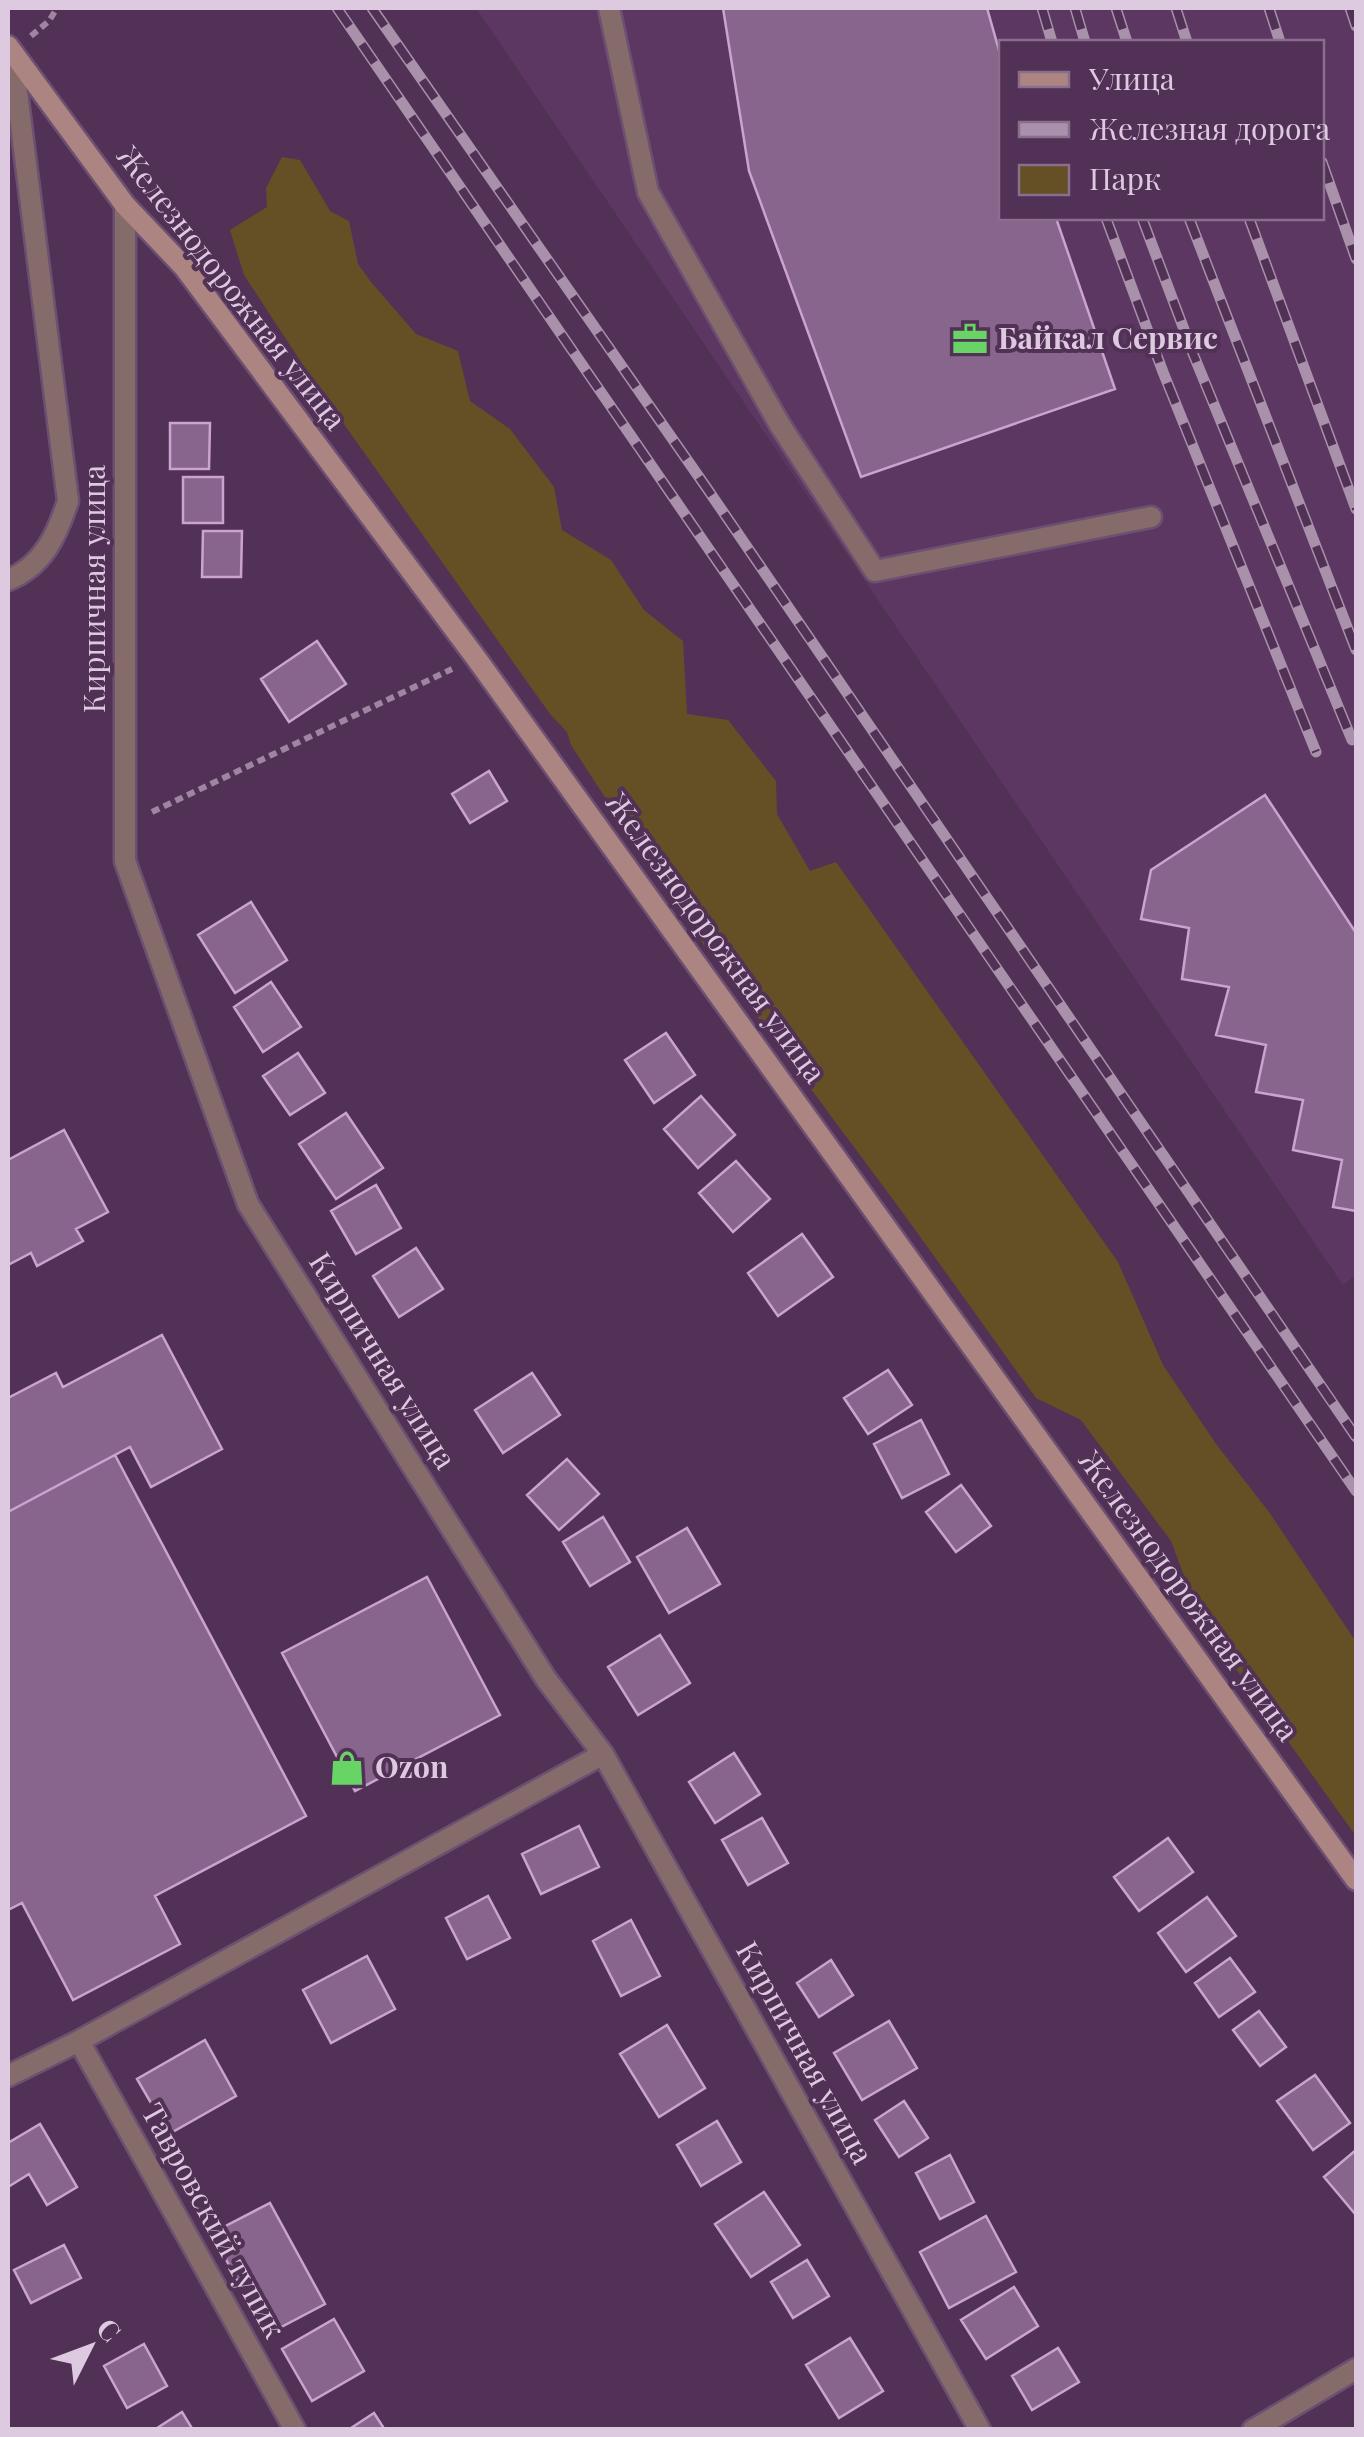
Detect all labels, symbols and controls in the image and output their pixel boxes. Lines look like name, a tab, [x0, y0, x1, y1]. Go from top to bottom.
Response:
legend	[999, 40, 1324, 220]
text: Улица	[1088, 58, 1175, 98]
text: Железная дорога	[1089, 108, 1330, 148]
street label: Железнодорожная улица	[109, 136, 356, 437]
text: Парк	[1089, 158, 1161, 198]
place label: Байкал Сервис	[998, 317, 1218, 357]
office icon: Байкал Сервис	[951, 320, 989, 358]
street label: Кирпичная улица	[73, 465, 113, 713]
street label: Железнодорожная улица	[597, 783, 836, 1090]
street label: Кирпичная улица	[301, 1244, 467, 1476]
street label: Железнодорожная улица	[1070, 1441, 1309, 1748]
place label: Ozon	[375, 1746, 449, 1786]
shop icon: Ozon	[328, 1749, 366, 1787]
street label: Кирпичная улица	[728, 1934, 883, 2170]
street label: Тавровский тупик	[134, 2096, 296, 2345]
north arrow	[40, 2297, 140, 2397]
text: С	[89, 2310, 130, 2349]

